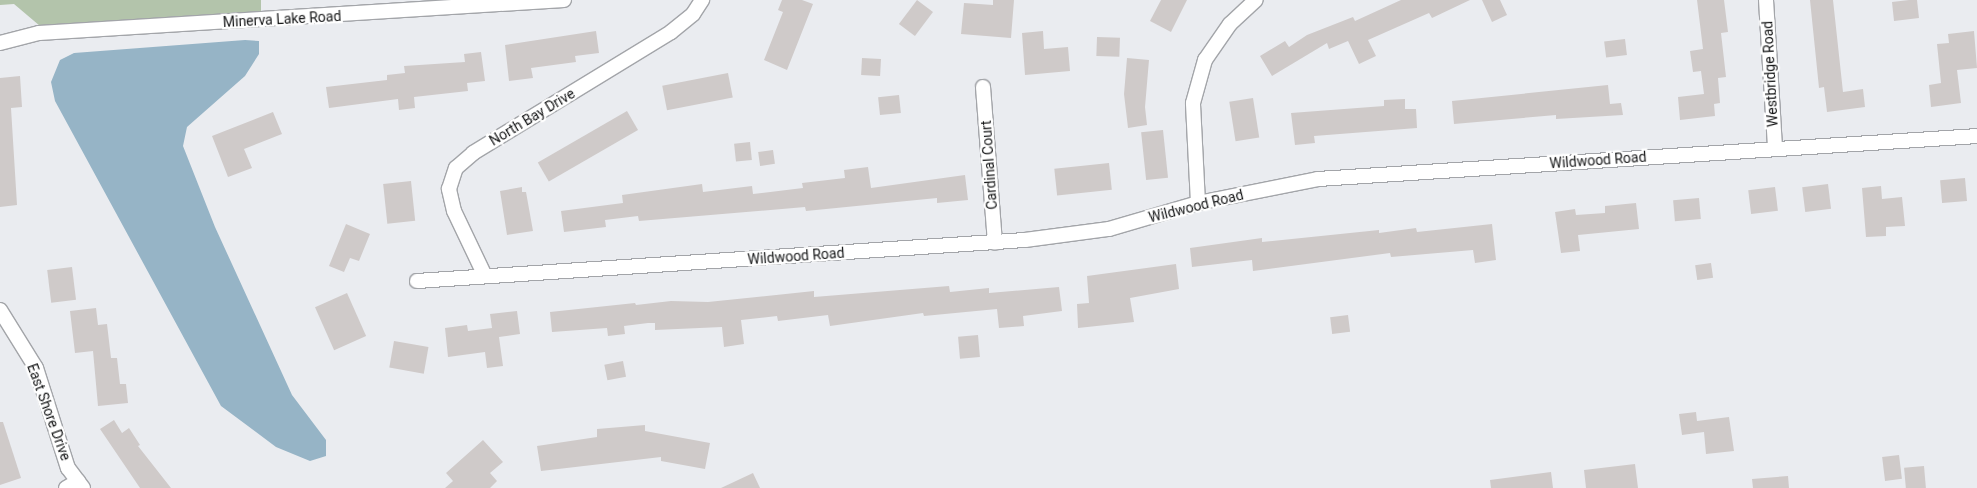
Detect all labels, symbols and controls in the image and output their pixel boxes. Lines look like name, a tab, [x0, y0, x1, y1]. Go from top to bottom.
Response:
street label: Minerva Lake Road	[222, 8, 342, 30]
street label: Westbridge Road	[1759, 21, 1781, 127]
street label: North Bay Drive	[486, 85, 578, 149]
street label: Cardinal Court	[978, 120, 1000, 210]
street label: Wildwood Road	[1549, 148, 1647, 172]
street label: Wildwood Road	[1147, 186, 1245, 226]
street label: Wildwood Road	[747, 244, 845, 268]
street label: East Shore Drive	[24, 361, 74, 463]

